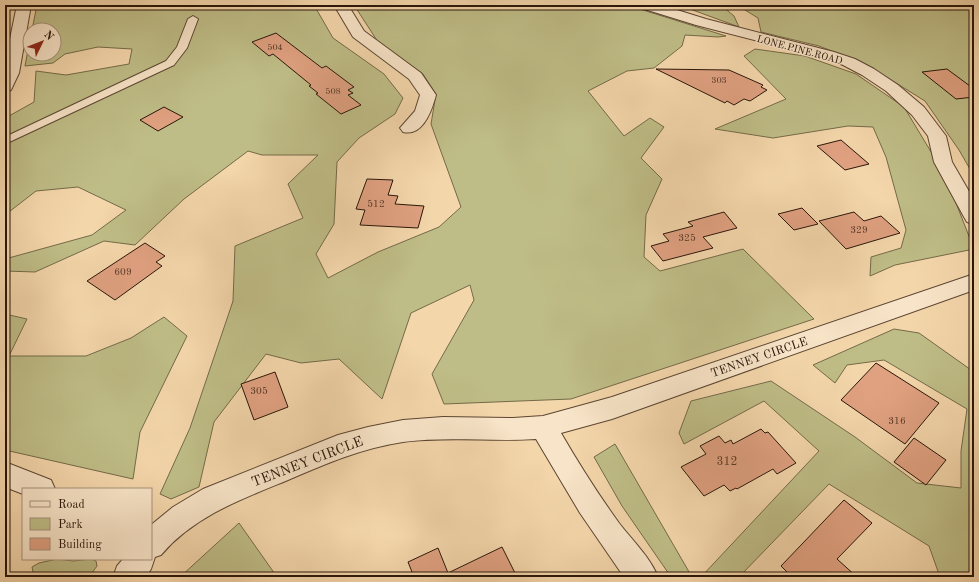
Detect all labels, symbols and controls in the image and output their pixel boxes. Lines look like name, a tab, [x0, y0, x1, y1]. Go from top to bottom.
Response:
north arrow	[22, 22, 62, 62]
text: N	[41, 29, 56, 43]
street label: LONE PINE ROAD	[756, 34, 844, 66]
house number: 504	[267, 43, 283, 52]
house number: 303	[711, 76, 727, 85]
house number: 508	[325, 87, 341, 96]
house number: 512	[367, 199, 385, 209]
house number: 329	[850, 225, 868, 235]
house number: 325	[678, 233, 696, 243]
house number: 609	[114, 267, 132, 277]
street label: TENNEY CIRCLE	[709, 336, 809, 380]
house number: 305	[250, 386, 268, 396]
house number: 316	[888, 416, 906, 426]
street label: TENNEY CIRCLE	[250, 434, 365, 490]
house number: 312	[717, 456, 737, 468]
legend	[22, 488, 152, 560]
text: Road	[58, 499, 85, 511]
text: Park	[58, 519, 83, 531]
text: Building	[58, 539, 102, 551]

